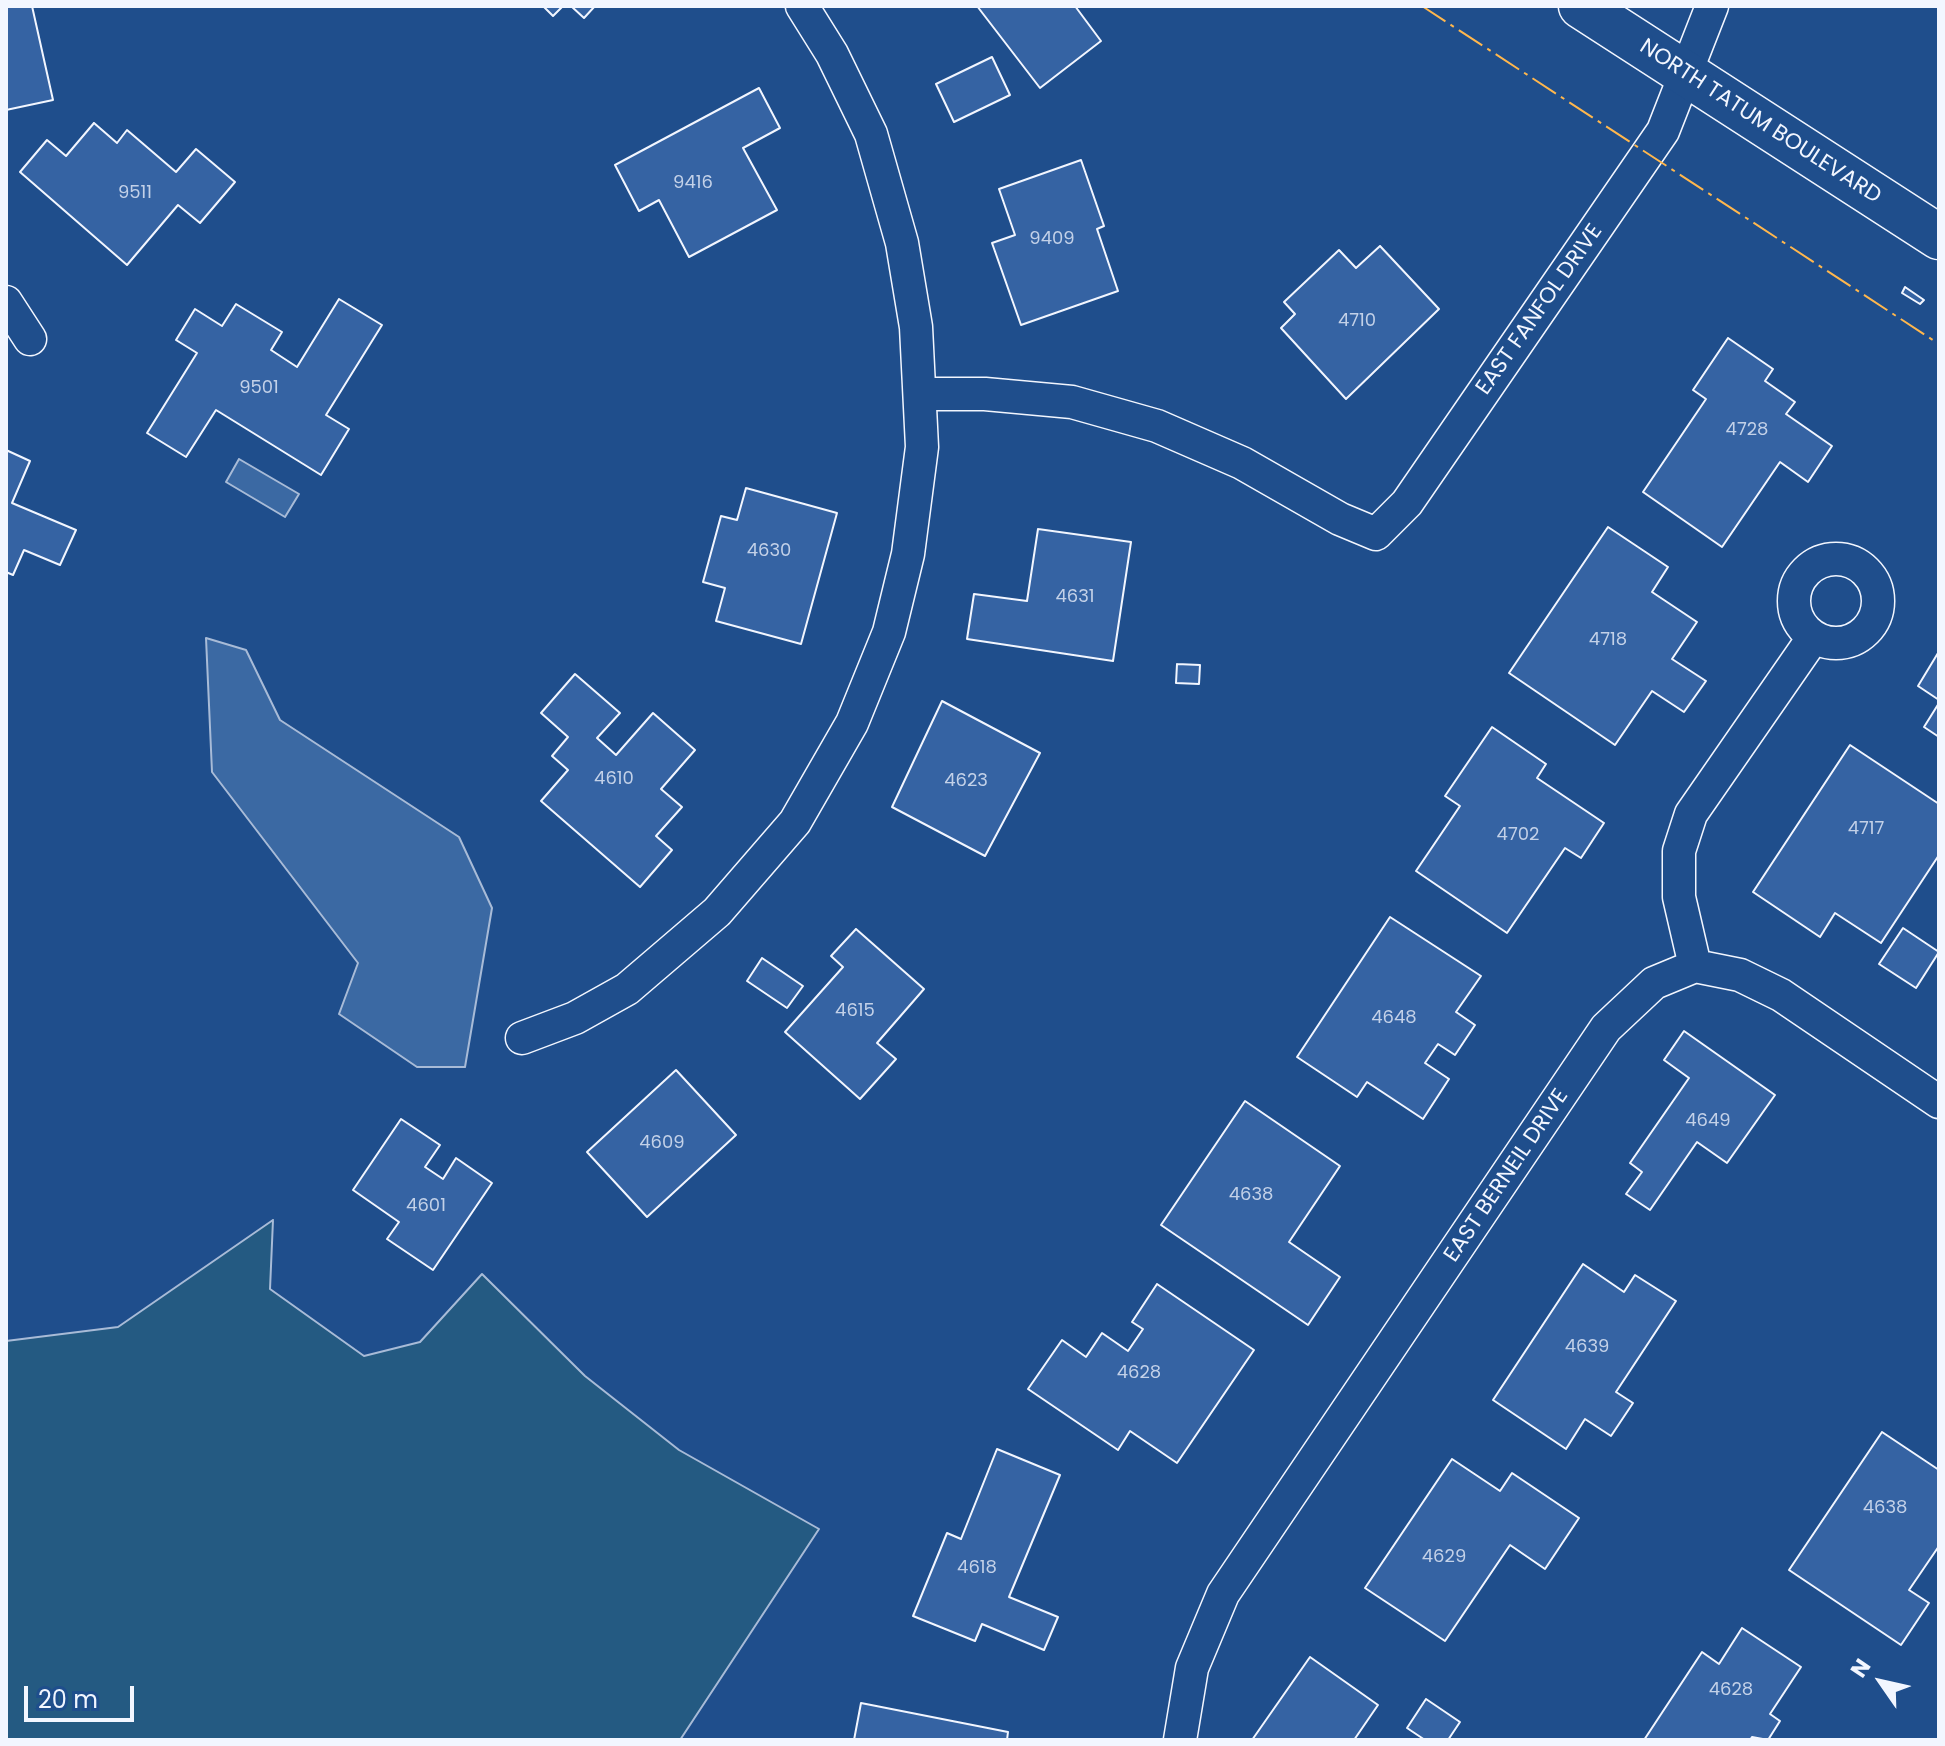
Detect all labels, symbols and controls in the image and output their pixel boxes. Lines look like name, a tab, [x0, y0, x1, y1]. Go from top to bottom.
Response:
street label: NORTH TATUM BOULEVARD	[1634, 34, 1886, 210]
house number: 9416	[673, 172, 713, 194]
house number: 9511	[118, 182, 152, 204]
street label: EAST FANFOL DRIVE	[1471, 220, 1609, 400]
house number: 9409	[1029, 228, 1075, 250]
house number: 4710	[1338, 310, 1376, 332]
house number: 9501	[239, 377, 279, 399]
house number: 4728	[1726, 419, 1768, 441]
house number: 4630	[747, 540, 791, 562]
house number: 4631	[1055, 586, 1095, 608]
house number: 4718	[1589, 629, 1627, 651]
house number: 4610	[594, 768, 634, 790]
house number: 4623	[944, 770, 988, 792]
house number: 4717	[1848, 818, 1884, 840]
house number: 4702	[1497, 824, 1539, 846]
house number: 4615	[835, 1000, 875, 1022]
house number: 4648	[1371, 1007, 1417, 1029]
street label: EAST BERNEIL DRIVE	[1439, 1084, 1575, 1268]
house number: 4649	[1685, 1110, 1731, 1132]
house number: 4609	[639, 1132, 685, 1154]
house number: 4638	[1229, 1184, 1273, 1206]
house number: 4601	[406, 1195, 446, 1217]
house number: 4639	[1565, 1336, 1609, 1358]
house number: 4628	[1117, 1362, 1161, 1384]
house number: 4638	[1863, 1497, 1907, 1519]
house number: 4629	[1422, 1546, 1466, 1568]
house number: 4618	[957, 1557, 997, 1579]
north arrow	[1841, 1642, 1921, 1722]
text: N	[1843, 1653, 1878, 1684]
scale bar	[28, 1670, 138, 1720]
house number: 4628	[1709, 1679, 1753, 1701]
text: 20 m	[38, 1683, 98, 1716]

